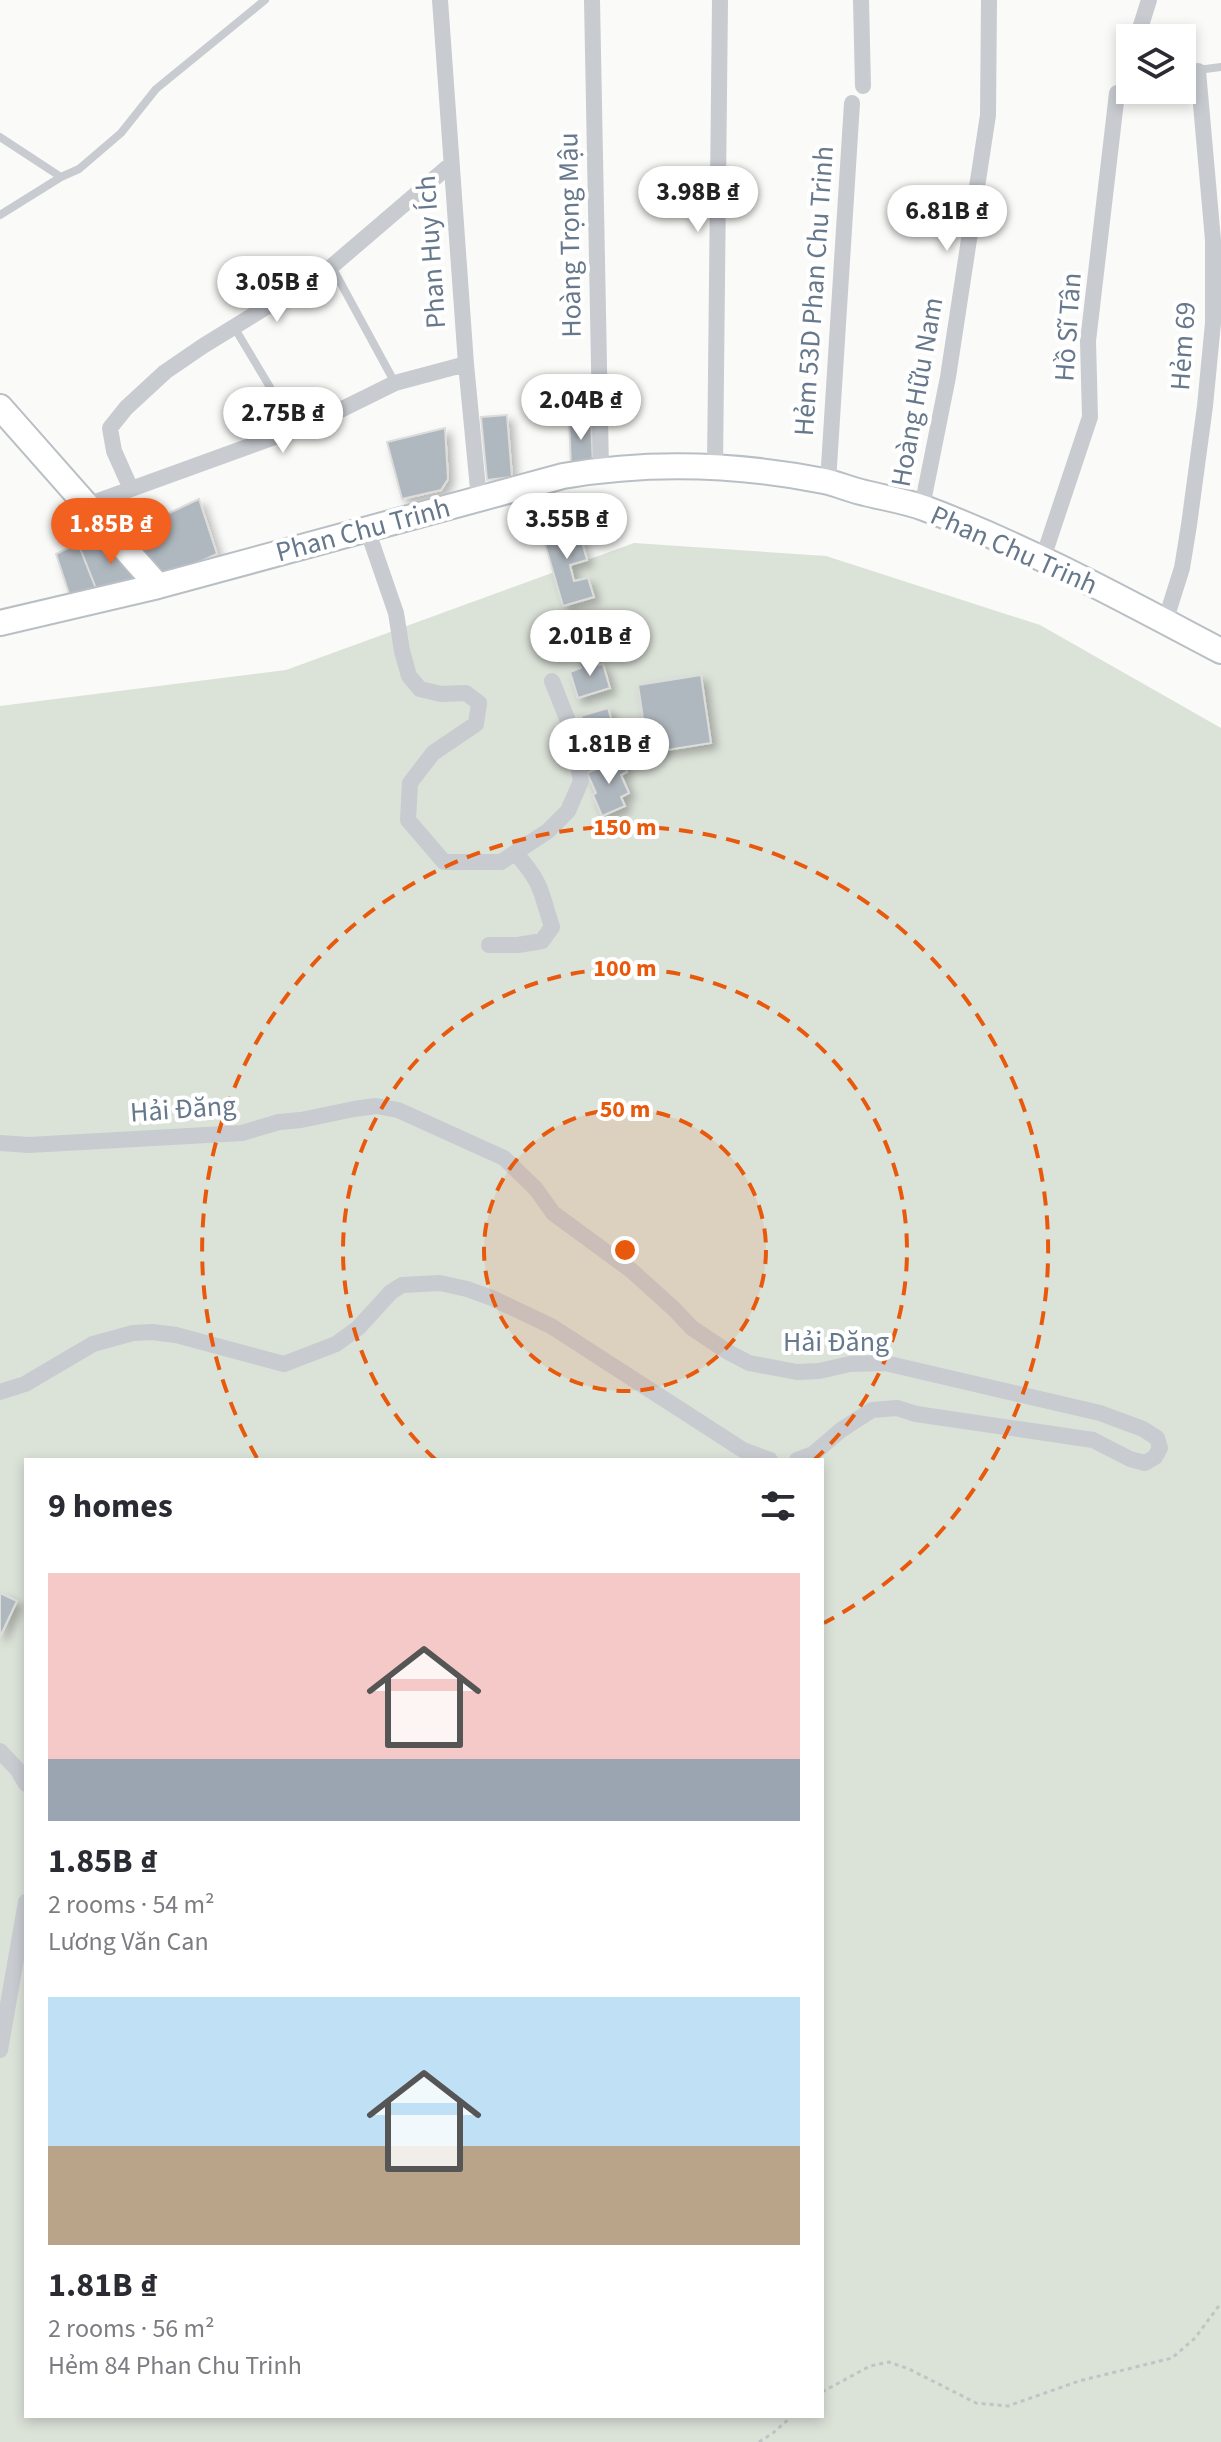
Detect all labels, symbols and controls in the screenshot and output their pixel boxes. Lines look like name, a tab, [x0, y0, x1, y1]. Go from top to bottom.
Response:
map controls	[1116, 24, 1196, 104]
button: layers	[1116, 24, 1196, 104]
street label: Hoàng Trọng Mậu	[548, 132, 592, 338]
street label: Hẻm 53D Phan Chu Trinh	[784, 145, 844, 437]
pin: 3.98B ₫	[624, 166, 772, 234]
text: 3.98B ₫	[656, 173, 740, 210]
street label: Phan Huy Ích	[406, 174, 456, 330]
pin: 6.81B ₫	[873, 185, 1021, 253]
text: 6.81B ₫	[905, 192, 989, 229]
pin: 3.05B ₫	[203, 256, 351, 324]
text: 3.05B ₫	[235, 263, 319, 300]
street label: Hồ Sĩ Tân	[1044, 271, 1092, 383]
street label: Hoàng Hữu Nam	[881, 294, 953, 490]
street label: Hẻm 69	[1160, 300, 1206, 392]
pin: 2.04B ₫	[507, 374, 655, 442]
text: 2.04B ₫	[539, 381, 623, 418]
pin: 2.75B ₫	[209, 387, 357, 455]
text: 2.75B ₫	[241, 394, 325, 431]
street label: Phan Chu Trinh	[271, 488, 455, 572]
pin: 3.55B ₫	[493, 493, 641, 561]
street label: Phan Chu Trinh	[924, 495, 1104, 605]
pin: 1.85B ₫	[37, 498, 185, 566]
text: 3.55B ₫	[525, 500, 609, 537]
text: 1.85B ₫	[69, 505, 153, 542]
pin: 2.01B ₫	[516, 610, 664, 678]
text: 2.01B ₫	[548, 617, 632, 654]
pin: 1.81B ₫	[535, 718, 683, 786]
text: 1.81B ₫	[567, 725, 651, 762]
text: 150 m	[593, 810, 657, 845]
text: 100 m	[593, 951, 657, 986]
street label: Hải Đăng	[129, 1085, 237, 1133]
text: 50 m	[600, 1092, 650, 1127]
centre of rings	[611, 1236, 639, 1264]
street label: Hải Đăng	[783, 1322, 889, 1362]
text: 9 homes	[48, 1482, 173, 1531]
icon: filters	[756, 1484, 800, 1528]
icon: home	[352, 1625, 496, 1769]
text: 1.85B ₫	[48, 1837, 157, 1886]
text: 2 rooms · 54 m²	[48, 1886, 215, 1923]
text: Lương Văn Can	[48, 1923, 209, 1960]
icon: home	[352, 2049, 496, 2193]
text: 1.81B ₫	[48, 2261, 157, 2310]
text: 2 rooms · 56 m²	[48, 2310, 215, 2347]
text: Hẻm 84 Phan Chu Trinh	[48, 2347, 302, 2384]

